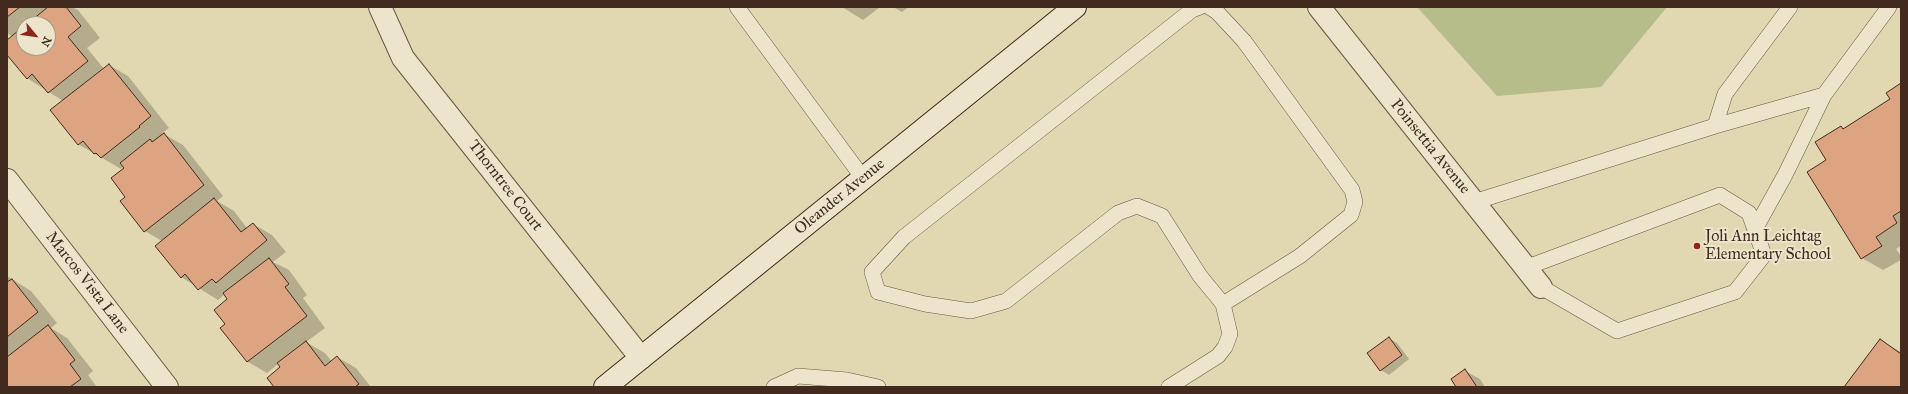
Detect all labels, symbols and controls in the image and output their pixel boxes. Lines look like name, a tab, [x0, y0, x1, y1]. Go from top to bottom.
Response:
north arrow	[16, 16, 56, 56]
text: N	[38, 34, 54, 49]
street label: Poinsettia Avenue	[1386, 96, 1474, 198]
street label: Thorntree Court	[464, 137, 546, 235]
street label: Oleander Avenue	[791, 155, 889, 239]
place label: Joli Ann Leichtag Elementary School	[1705, 227, 1831, 265]
street label: Marcos Vista Lane	[41, 228, 133, 338]
marker: Joli Ann Leichtag Elementary School	[1692, 241, 1702, 251]

